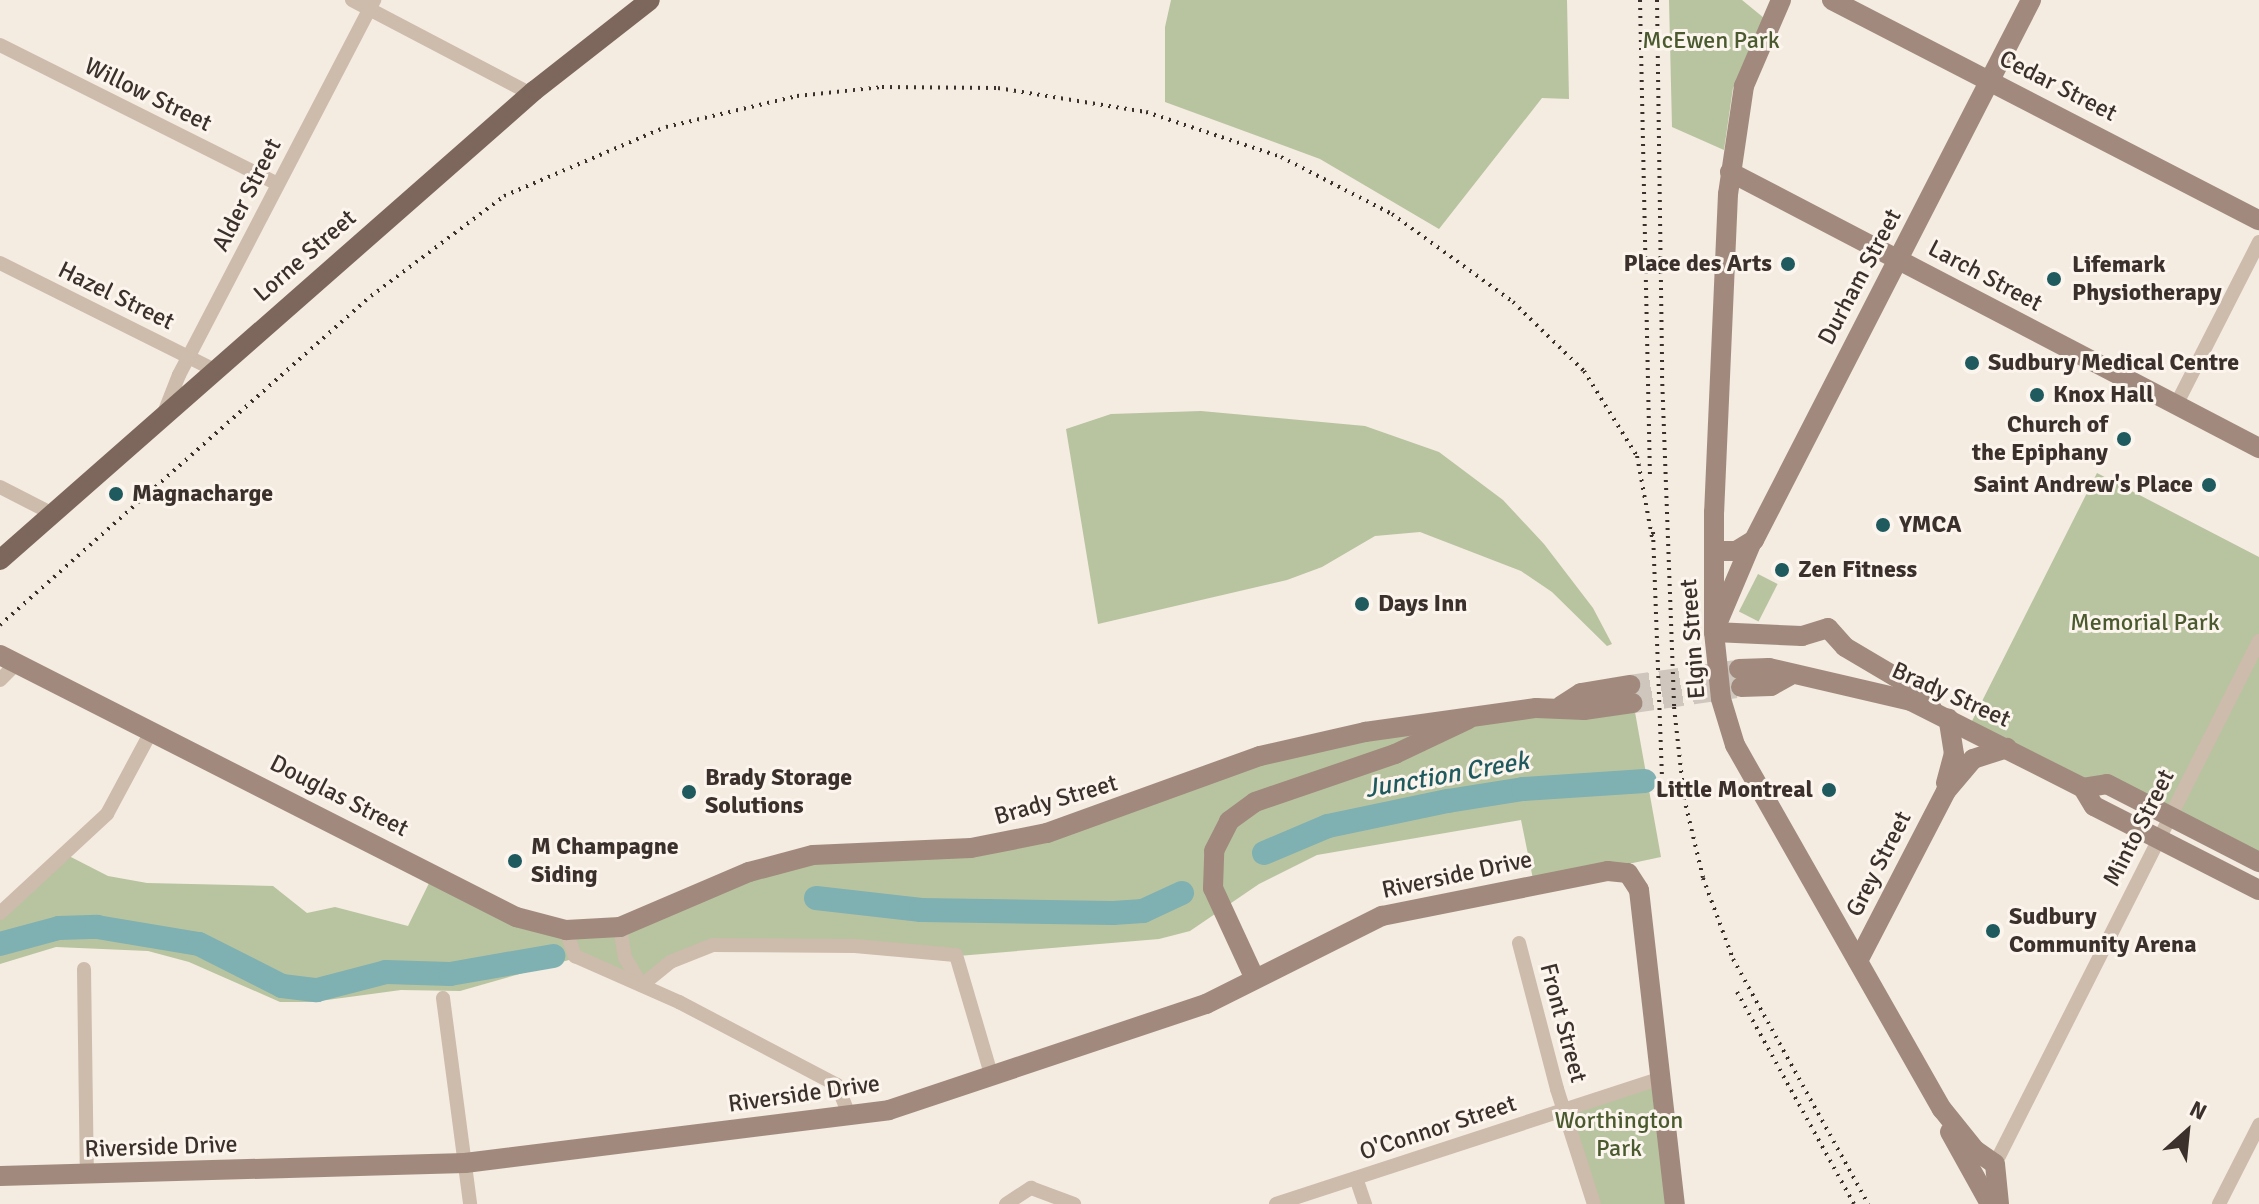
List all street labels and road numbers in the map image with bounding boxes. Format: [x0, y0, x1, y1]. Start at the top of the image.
street label: Cedar Street [1995, 44, 2121, 128]
street label: Willow Street [80, 52, 216, 138]
street label: Alder Street [206, 134, 288, 256]
street label: Lorne Street [248, 204, 362, 308]
street label: Durham Street [1812, 204, 1908, 350]
street label: Larch Street [1923, 234, 2047, 318]
street label: Hazel Street [53, 256, 179, 336]
street label: Elgin Street [1674, 578, 1712, 700]
street label: Brady Street [1887, 656, 2015, 734]
street label: Douglas Street [265, 749, 413, 843]
street label: Minto Street [2097, 765, 2181, 891]
street label: Brady Street [991, 769, 1121, 831]
street label: Grey Street [1840, 806, 1918, 922]
street label: Riverside Drive [1379, 845, 1535, 905]
street label: Front Street [1533, 960, 1593, 1086]
street label: Riverside Drive [726, 1069, 882, 1119]
street label: O'Connor Street [1356, 1089, 1520, 1167]
street label: Riverside Drive [84, 1130, 238, 1164]

